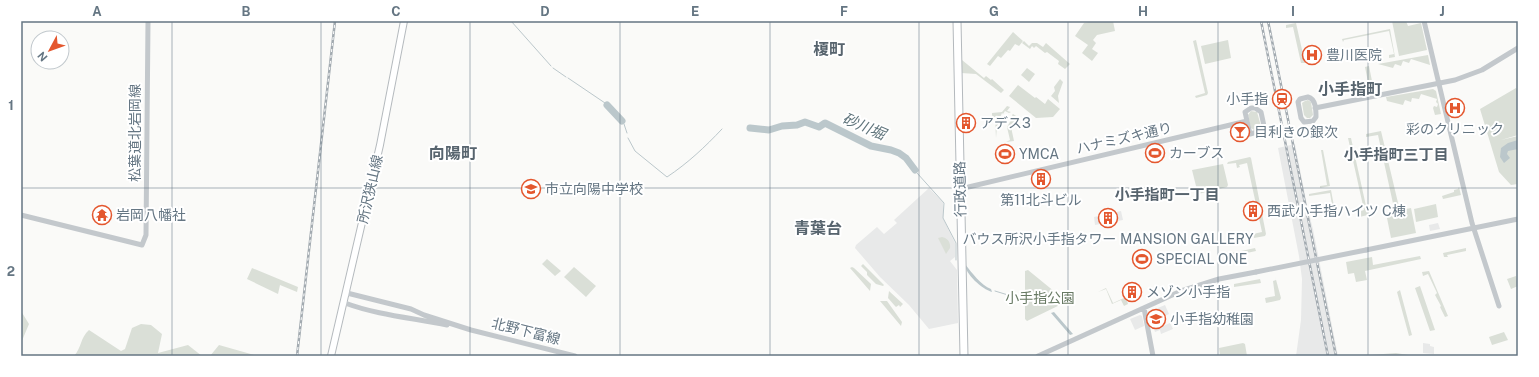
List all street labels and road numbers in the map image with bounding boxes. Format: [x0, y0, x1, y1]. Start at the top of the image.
street label: 松葉道北岩岡線 [127, 84, 143, 182]
street label: ハナミズキ通り [1074, 119, 1174, 157]
street label: 所沢狭山線 [354, 153, 386, 225]
street label: 行政道路 [952, 161, 968, 217]
street label: 北野下富線 [490, 315, 562, 347]

